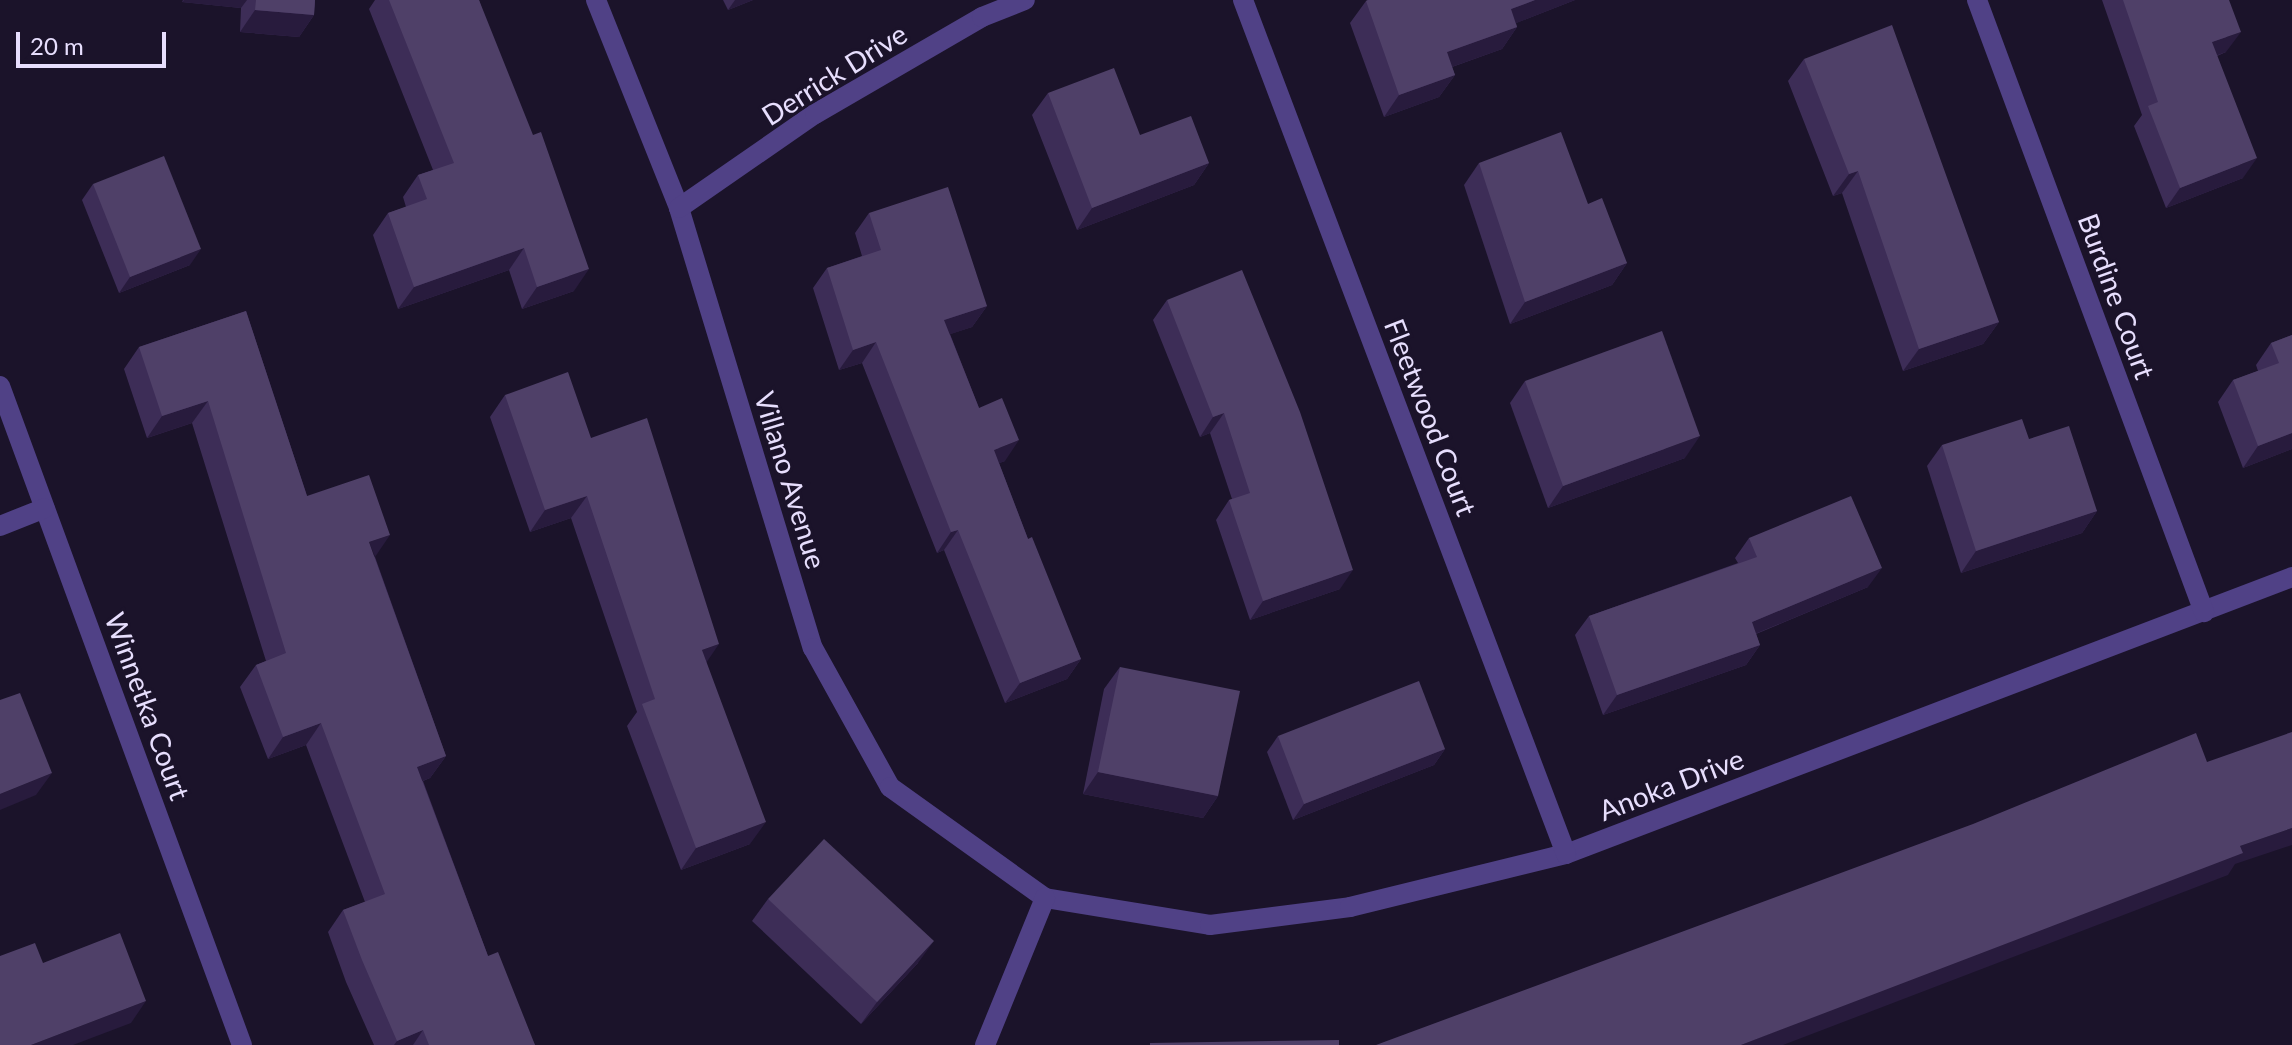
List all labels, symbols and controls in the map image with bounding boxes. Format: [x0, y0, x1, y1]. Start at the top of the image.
scale bar [20, 16, 170, 66]
street label: Derrick Drive [755, 16, 913, 132]
text: 20 m [30, 31, 84, 60]
street label: Burdine Court [2072, 209, 2162, 383]
street label: Fleetwood Court [1378, 314, 1484, 520]
street label: Villano Avenue [748, 387, 834, 573]
street label: Winnetka Court [99, 608, 197, 804]
street label: Anoka Drive [1594, 741, 1748, 827]

